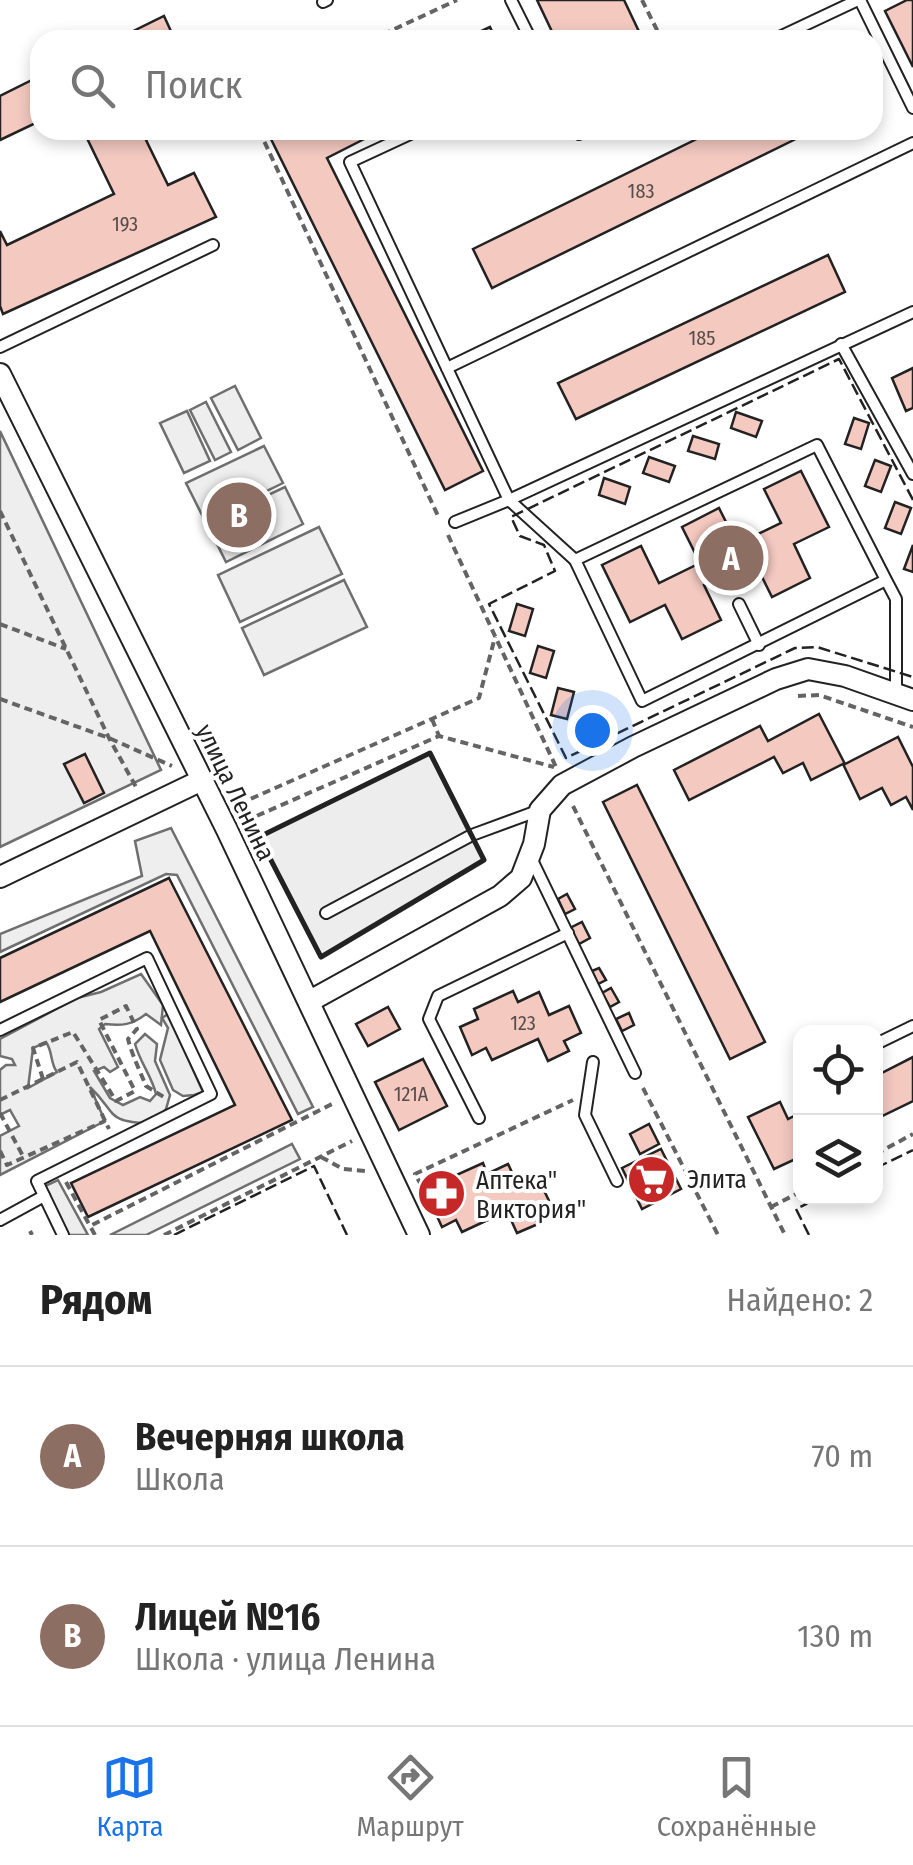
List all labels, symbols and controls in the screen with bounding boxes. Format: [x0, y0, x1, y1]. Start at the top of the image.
search box [30, 30, 883, 140]
icon: search [65, 58, 120, 113]
text: Поиск [145, 62, 242, 108]
house number: 183 [628, 179, 654, 203]
house number: 193 [112, 212, 138, 236]
house number: 185 [689, 326, 715, 350]
pin: B [206, 478, 272, 552]
pin: A [698, 520, 764, 596]
your location [567, 705, 618, 756]
street label: улица Ленина [189, 719, 281, 865]
house number: 123 [510, 1011, 536, 1035]
map controls [793, 1025, 883, 1205]
button: locate [793, 1025, 883, 1115]
house number: 121А [394, 1082, 429, 1106]
button: layers [793, 1115, 883, 1205]
supermarket icon: Элита [626, 1153, 678, 1205]
place label: Элита [687, 1165, 747, 1195]
place label: Аптека" Виктория" [476, 1166, 586, 1225]
pharmacy icon: Аптека" Виктория" [415, 1168, 467, 1220]
text: Рядом [40, 1275, 152, 1325]
text: Найдено: 2 [727, 1281, 873, 1319]
text: Вечерняя школа [135, 1414, 405, 1460]
text: A [64, 1437, 81, 1475]
text: 70 m [812, 1437, 873, 1475]
text: Школа [135, 1460, 225, 1498]
text: Лицей №16 [135, 1594, 320, 1640]
text: B [64, 1617, 81, 1655]
text: 130 m [797, 1617, 873, 1655]
text: Школа · улица Ленина [135, 1640, 436, 1678]
tab: Карта [97, 1750, 163, 1843]
tab: Маршрут [356, 1750, 464, 1843]
tab: Сохранённые [657, 1750, 816, 1843]

